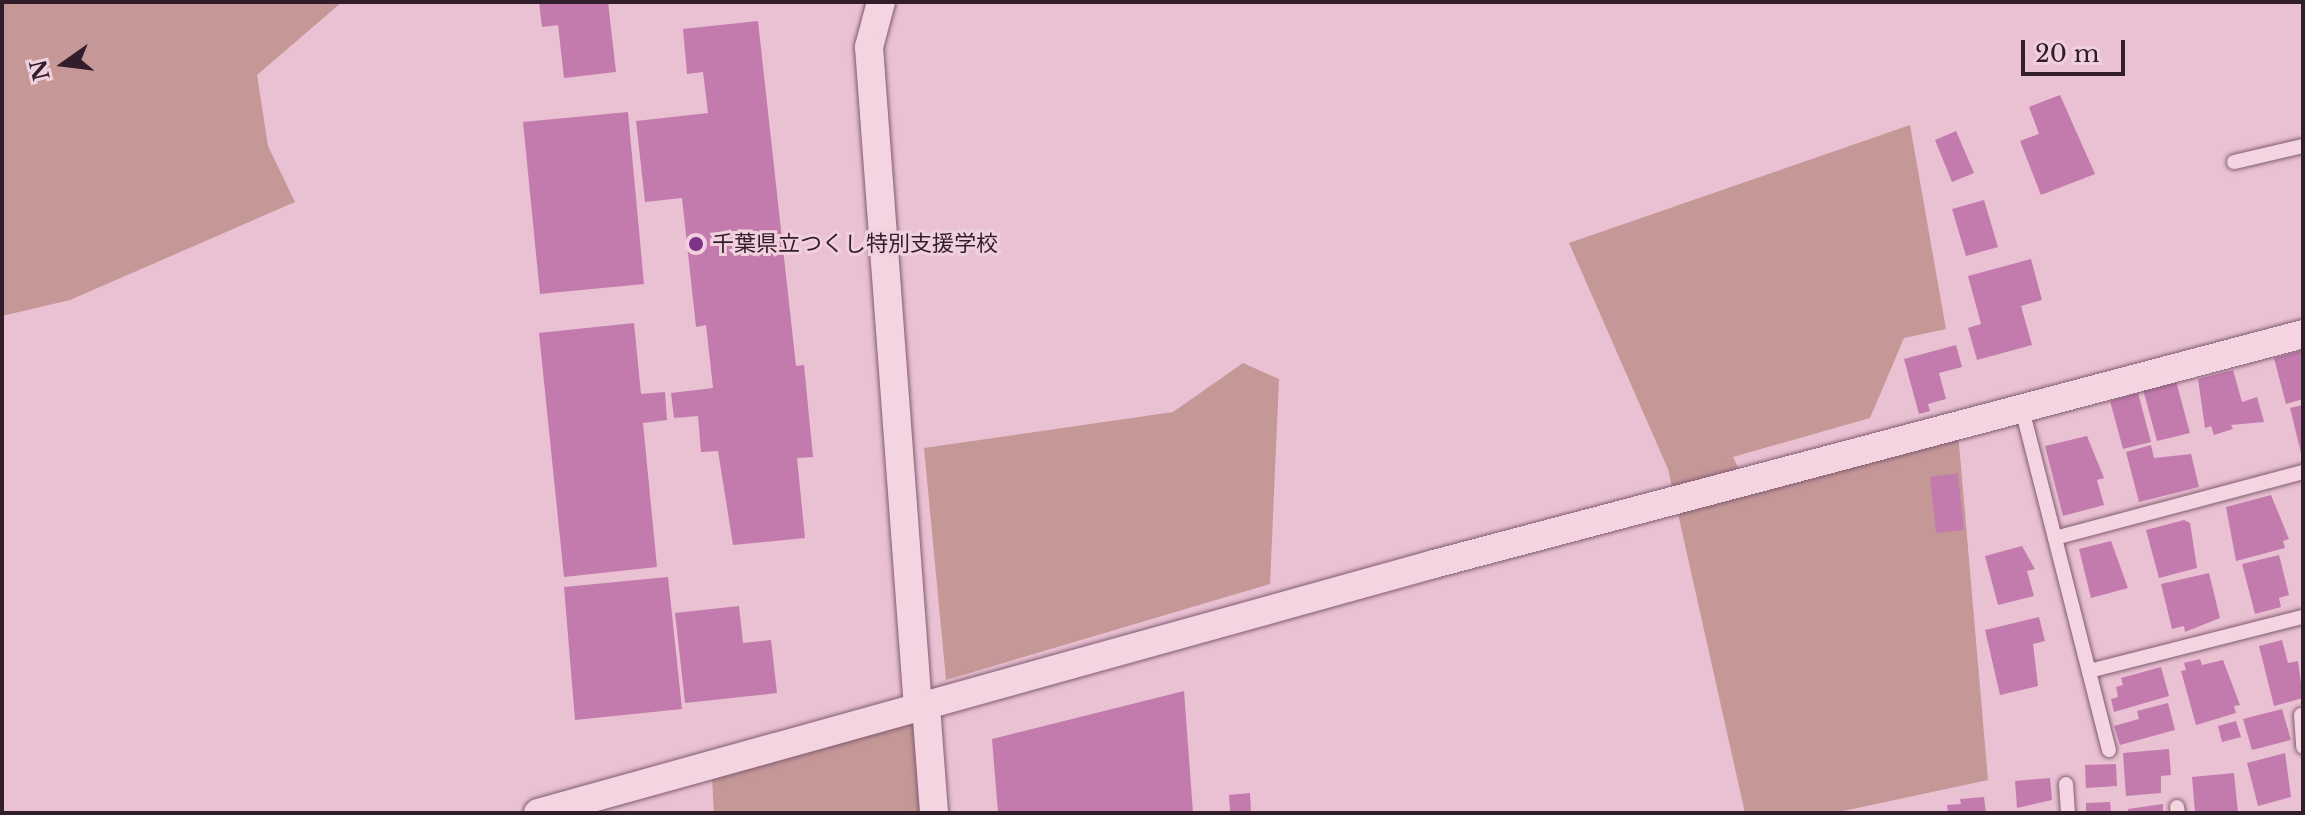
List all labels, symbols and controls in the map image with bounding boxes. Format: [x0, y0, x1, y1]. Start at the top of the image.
north arrow [24, 24, 104, 104]
scale bar [2025, 24, 2129, 74]
text: 20 m [2035, 39, 2100, 68]
text: N [25, 57, 56, 83]
place label: 千葉県立つくし特別支援学校 [712, 231, 998, 257]
marker: 千葉県立つくし特別支援学校 [687, 235, 705, 253]

